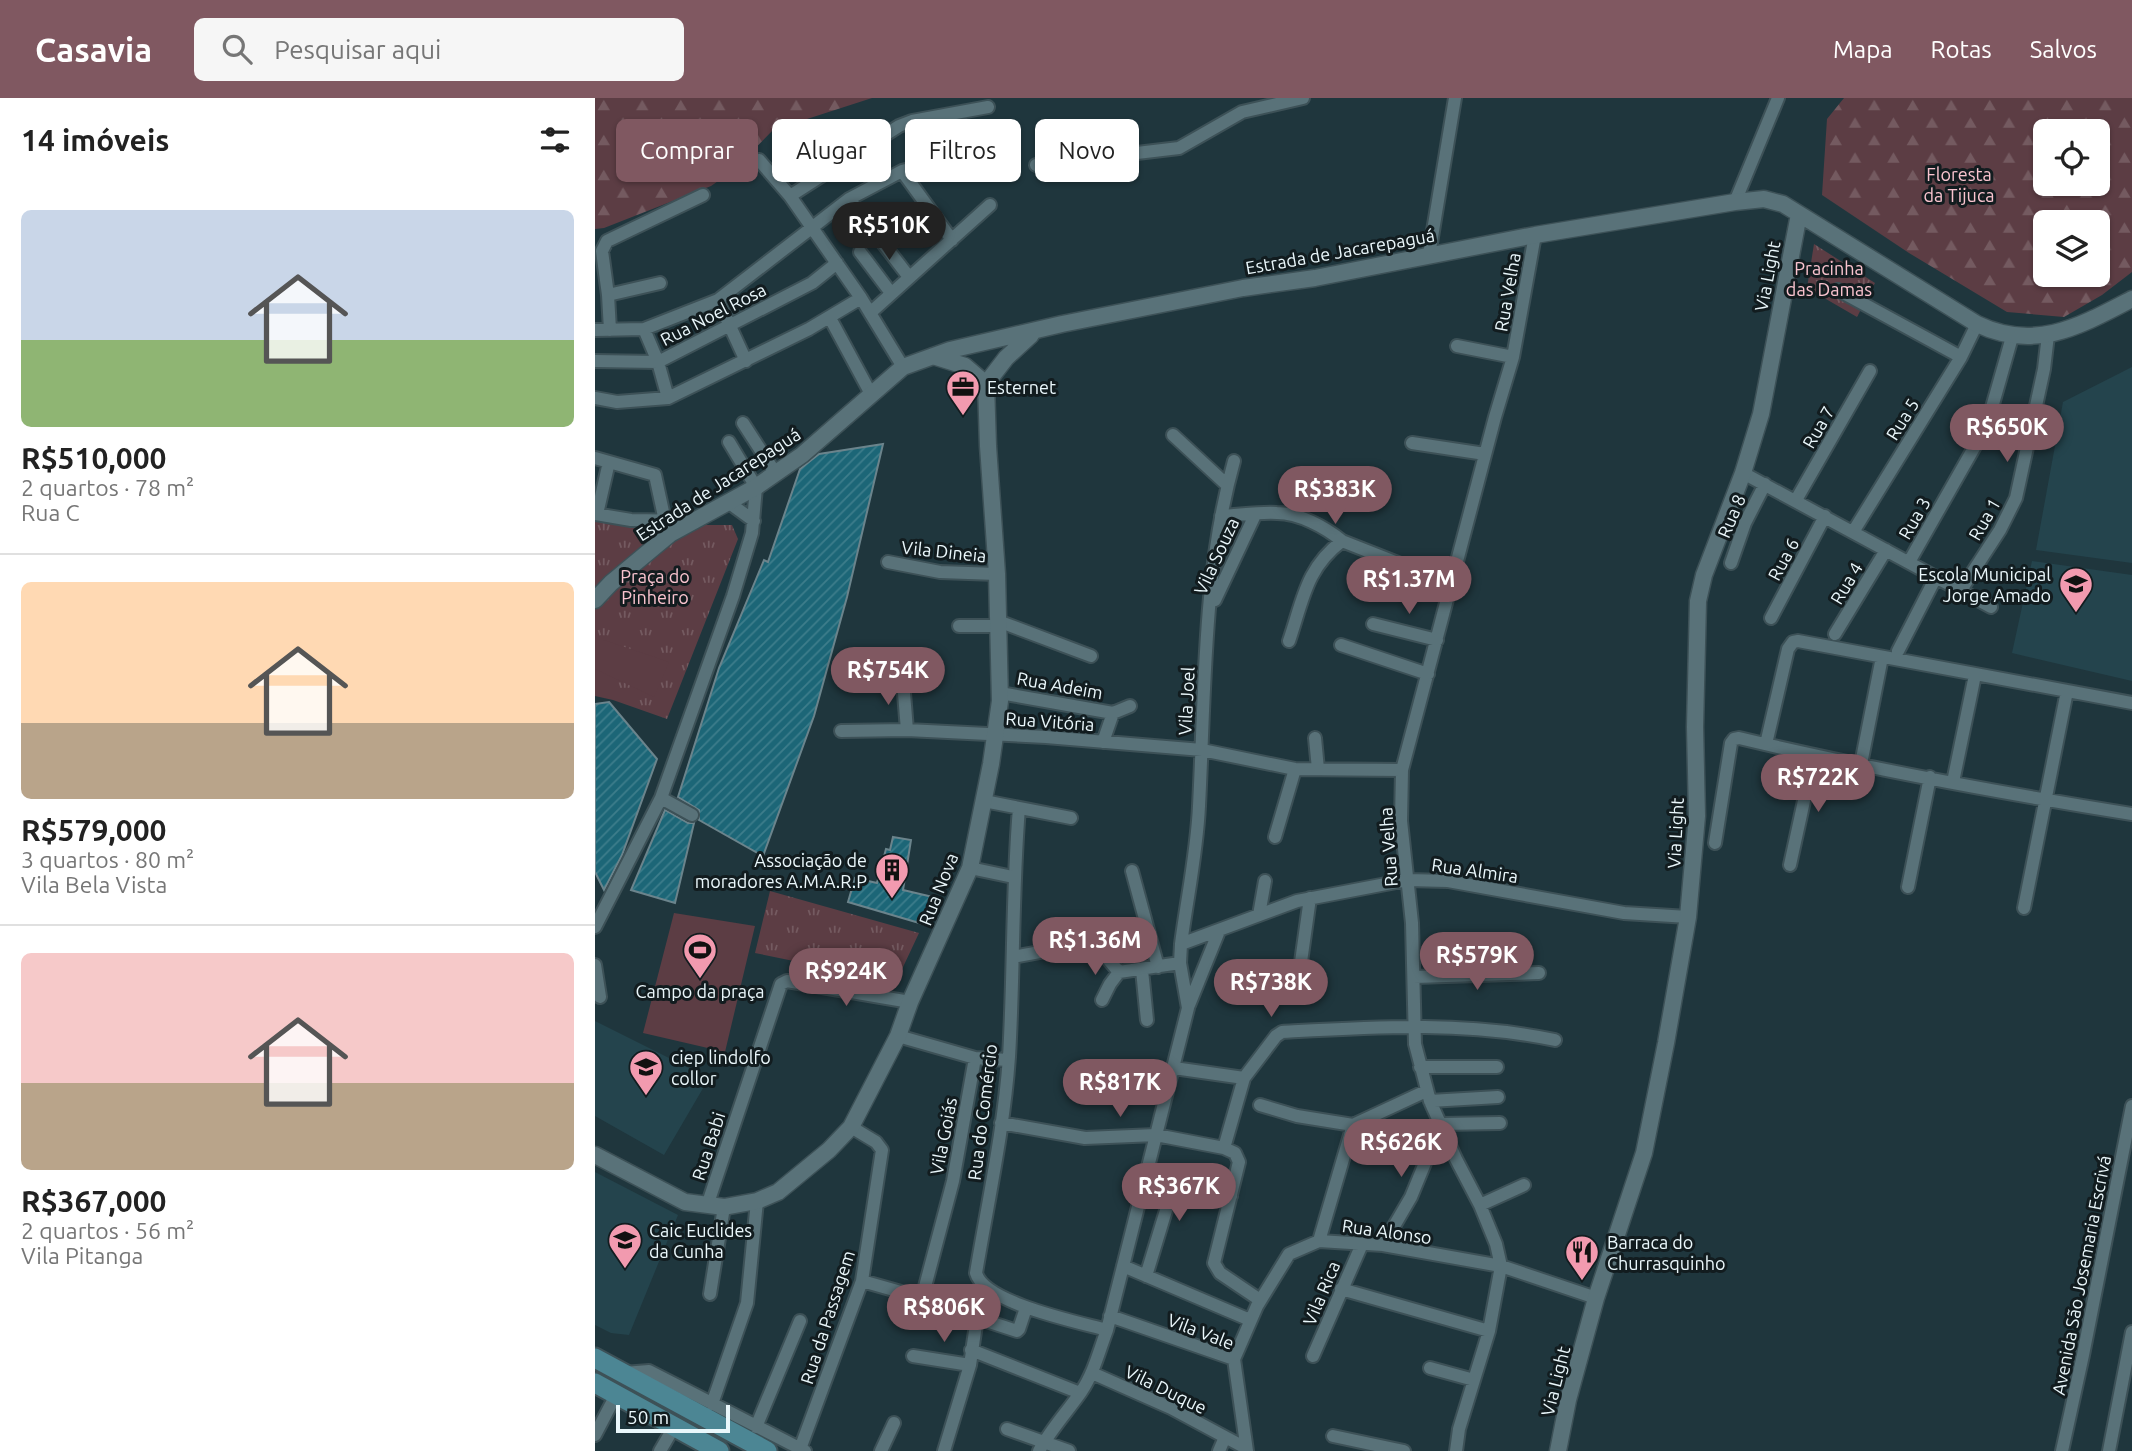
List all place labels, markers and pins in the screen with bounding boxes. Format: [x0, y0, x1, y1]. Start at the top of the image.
pin: R$510K [832, 202, 946, 262]
office icon: Esternet [944, 368, 982, 417]
place label: Esternet [987, 377, 1056, 397]
pin: R$650K [1950, 404, 2064, 464]
pin: R$383K [1278, 466, 1392, 526]
pin: R$1.37M [1344, 556, 1474, 616]
place label: Escola Municipal Jorge Amado [1918, 564, 2051, 605]
school or university icon: Escola Municipal Jorge Amado [2057, 565, 2095, 614]
pin: R$754K [831, 648, 945, 707]
pin: R$722K [1761, 754, 1875, 814]
place label: Associação de moradores A.M.A.R.P [695, 850, 867, 891]
building icon: Associação de moradores A.M.A.R.P [873, 851, 911, 900]
pin: R$1.36M [1030, 918, 1160, 977]
sports icon: Campo da praça [681, 931, 719, 980]
pin: R$579K [1420, 932, 1534, 992]
pin: R$924K [789, 948, 903, 1008]
pin: R$738K [1214, 960, 1328, 1019]
place label: Campo da praça [635, 981, 765, 1001]
place label: ciep lindolfo collor [671, 1047, 771, 1088]
school or university icon: ciep lindolfo collor [627, 1048, 665, 1097]
pin: R$817K [1063, 1060, 1177, 1119]
pin: R$626K [1344, 1119, 1458, 1179]
pin: R$367K [1122, 1164, 1236, 1223]
place label: Caic Euclides da Cunha [649, 1220, 752, 1261]
school or university icon: Caic Euclides da Cunha [606, 1221, 644, 1270]
place label: Barraca do Churrasquinho [1607, 1232, 1726, 1273]
restaurant icon: Barraca do Churrasquinho [1563, 1233, 1601, 1282]
pin: R$806K [887, 1284, 1001, 1344]

